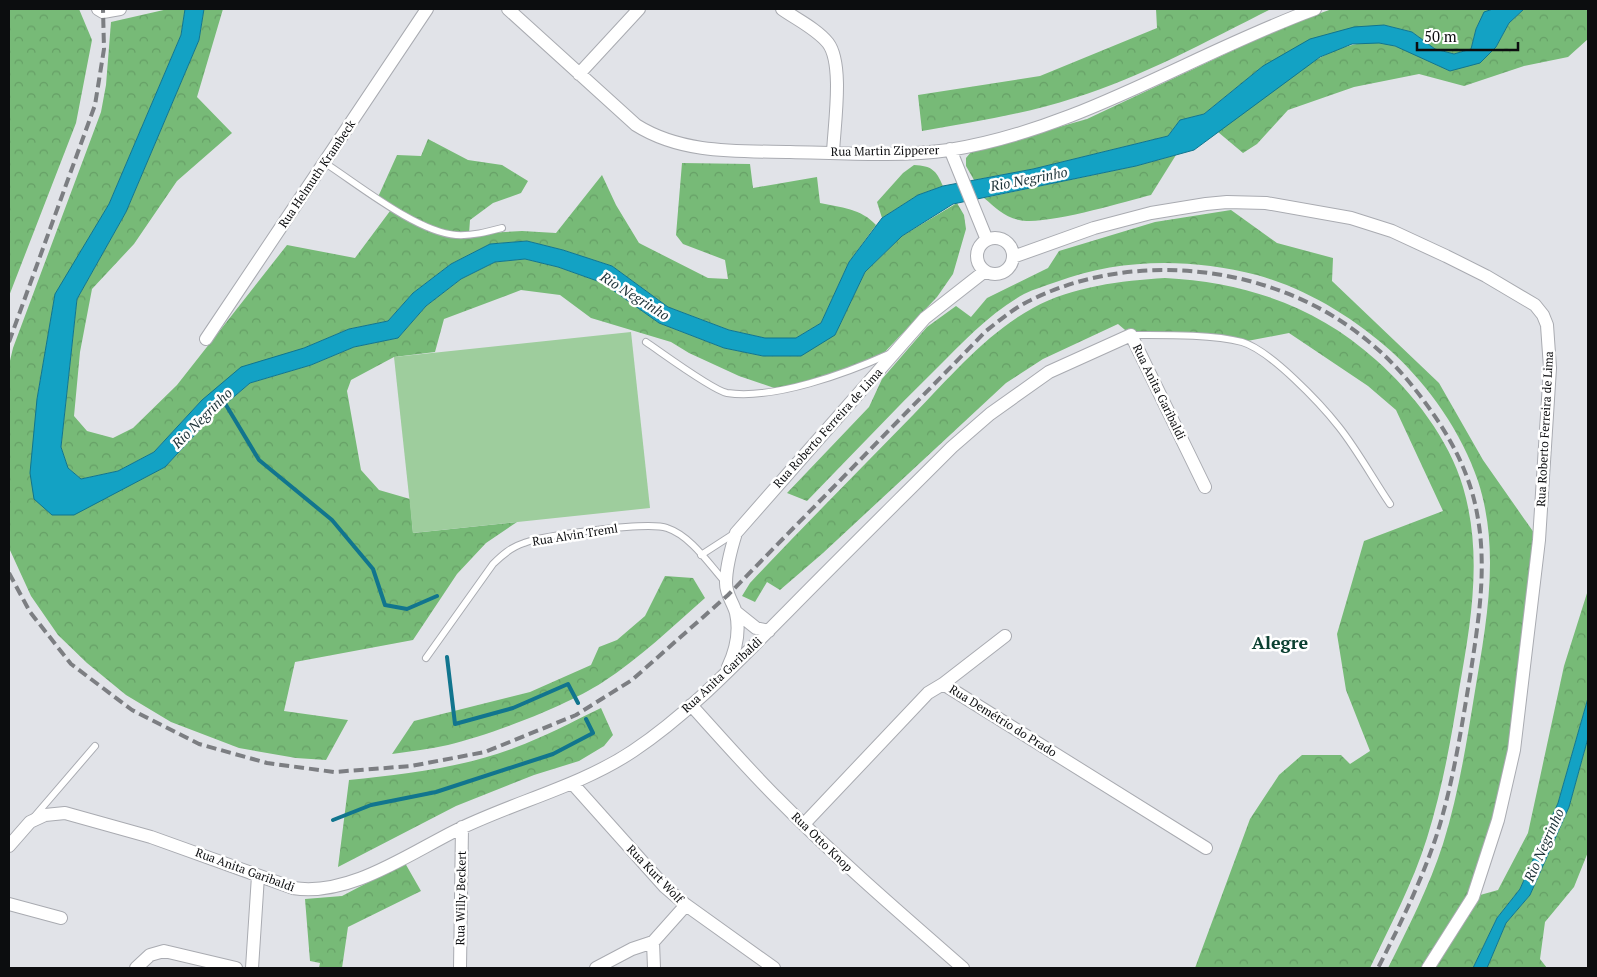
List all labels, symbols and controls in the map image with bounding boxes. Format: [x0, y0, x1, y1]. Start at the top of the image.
scale bar [1417, 20, 1518, 52]
text: 50 m [1424, 26, 1457, 46]
street label: Rua Helmuth Krambeck [275, 116, 359, 230]
street label: Rua Martin Zipperer [831, 142, 940, 159]
water label: Rio Negrinho [988, 162, 1069, 195]
water label: Rio Negrinho [596, 266, 673, 324]
street label: Rua Anita Garibaldi [1130, 341, 1189, 442]
street label: Rua Roberto Ferreira de Lima [1533, 351, 1556, 507]
street label: Rua Roberto Ferreira de Lima [770, 365, 885, 491]
water label: Rio Negrinho [167, 383, 236, 453]
street label: Rua Alvin Treml [531, 520, 619, 549]
district label: Alegre [1252, 630, 1309, 654]
street label: Rua Anita Garibaldi [678, 633, 765, 716]
street label: Rua Demétrio do Prado [947, 681, 1060, 760]
water label: Rio Negrinho [1519, 805, 1568, 885]
street label: Rua Otto Knop [789, 809, 856, 875]
street label: Rua Kurt Wolf [624, 842, 687, 906]
street label: Rua Anita Garibaldi [193, 845, 297, 895]
street label: Rua Willy Beckert [452, 850, 469, 945]

